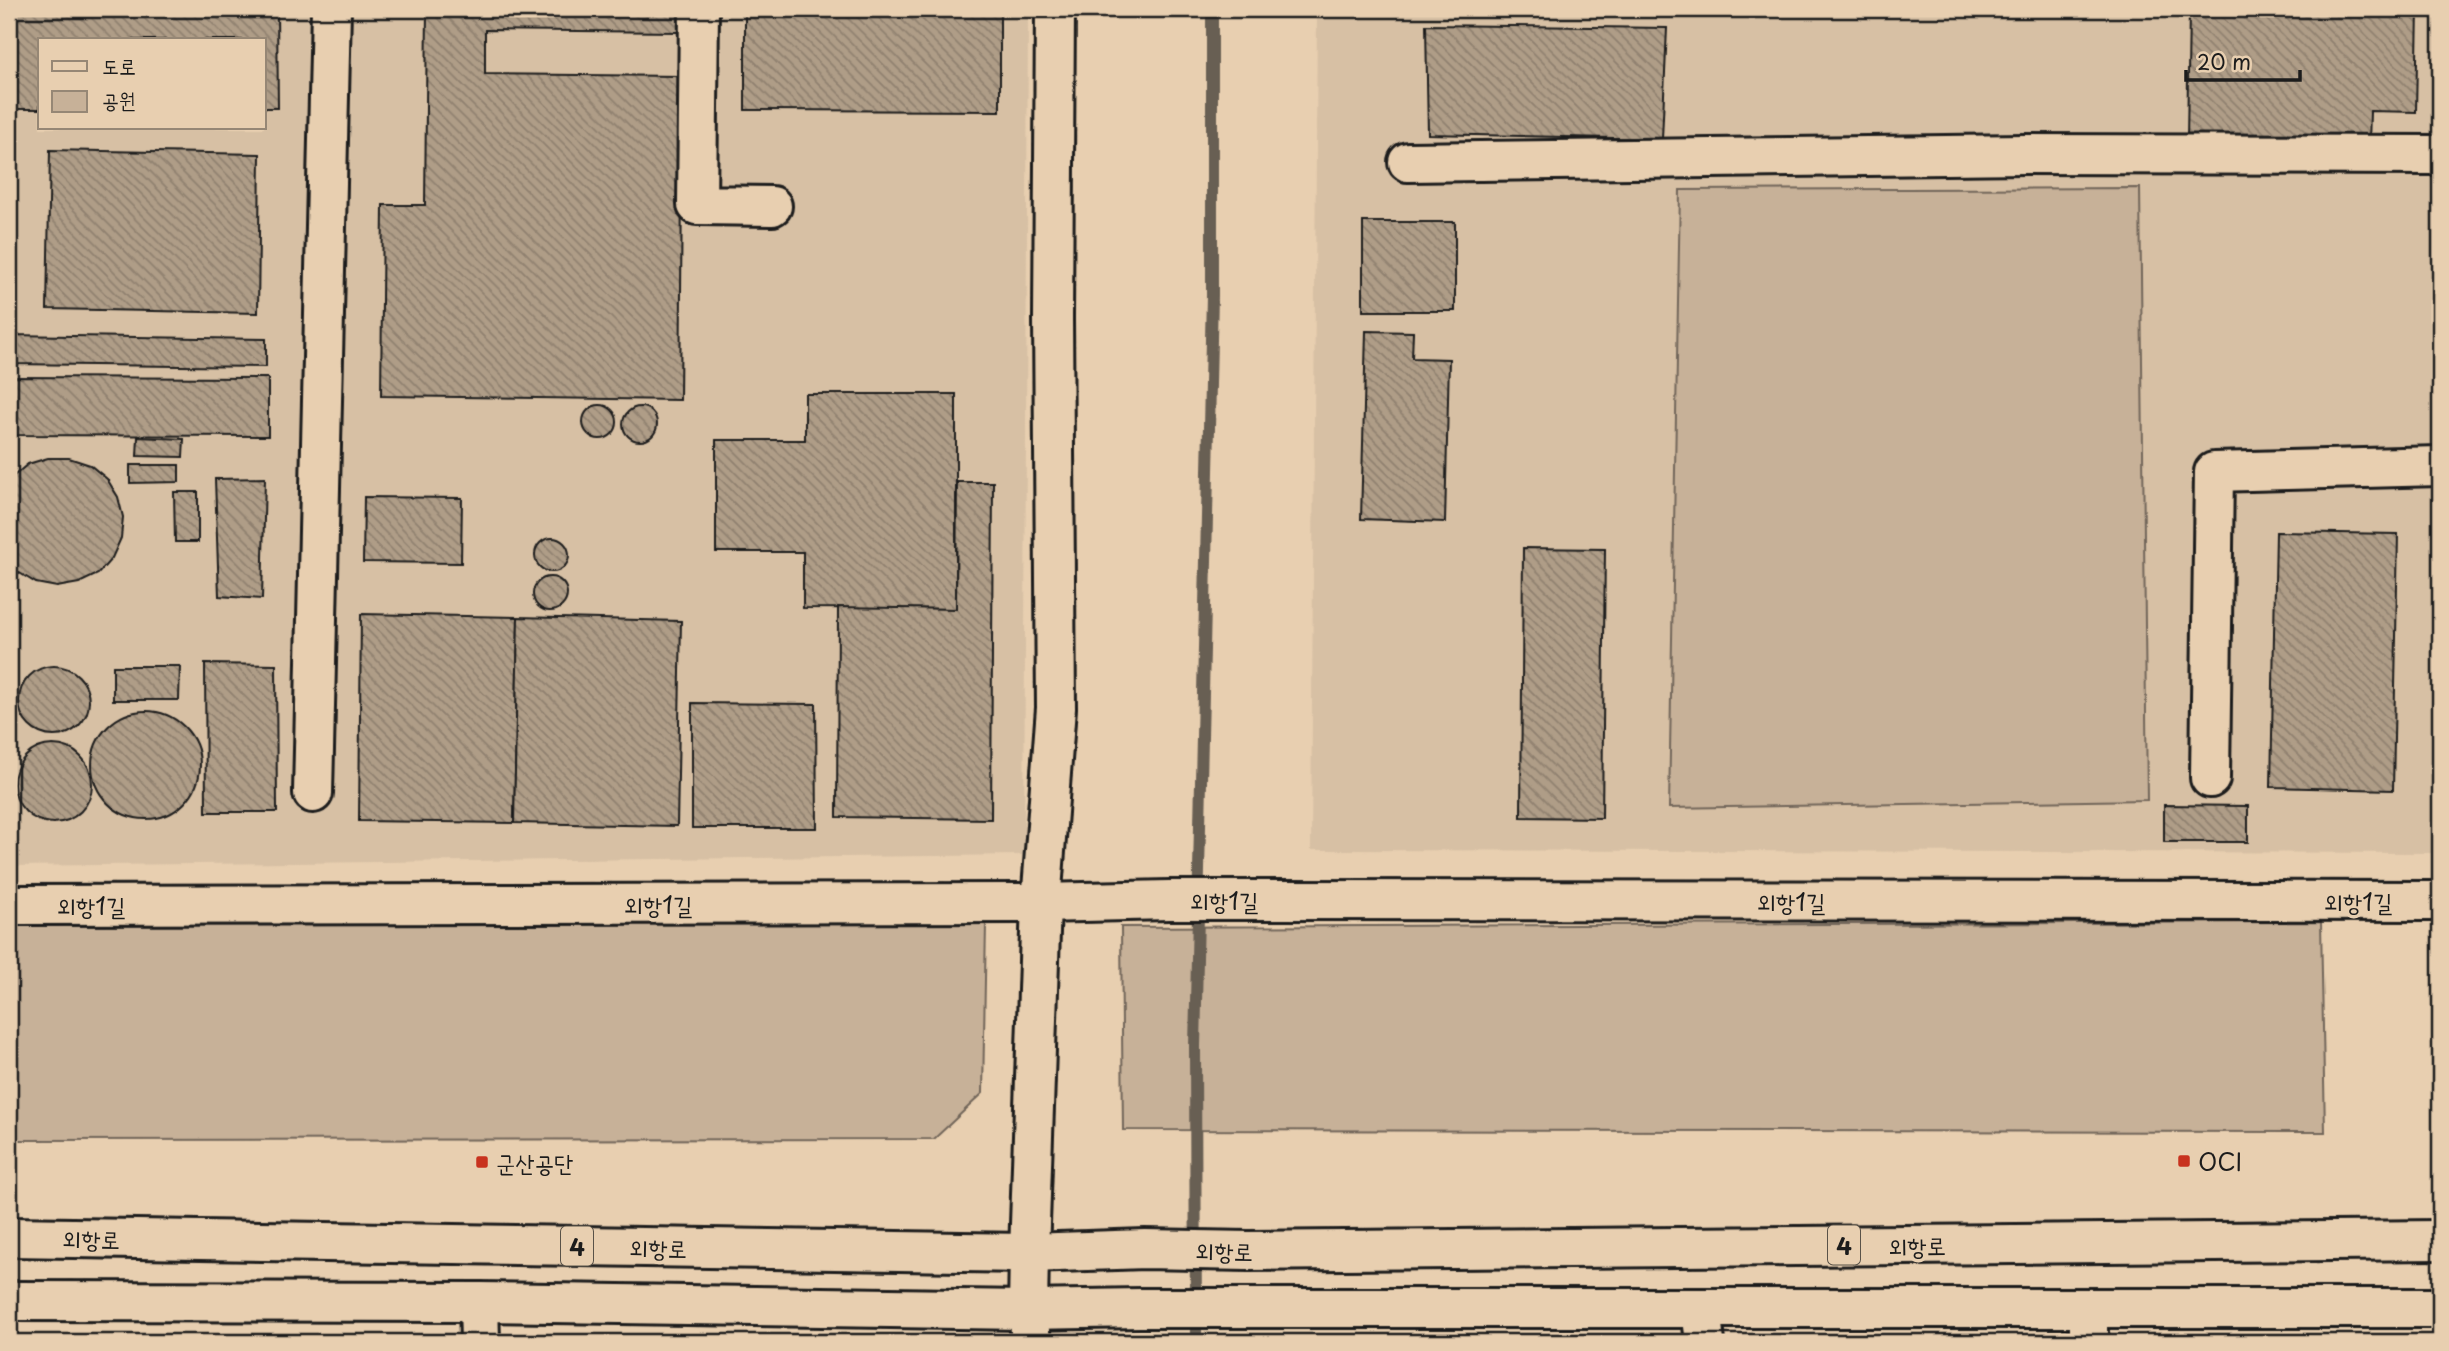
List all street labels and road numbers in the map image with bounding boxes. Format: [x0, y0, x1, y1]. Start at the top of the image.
street label: 외항1길 [1190, 882, 1258, 918]
street label: 외항1길 [1757, 883, 1825, 919]
street label: 외항1길 [2324, 883, 2392, 919]
street label: 외항1길 [624, 886, 692, 922]
street label: 외항1길 [57, 887, 125, 923]
street label: 외항로 [62, 1219, 120, 1257]
road number: 4 [561, 1226, 593, 1266]
road number: 4 [1828, 1226, 1860, 1264]
street label: 외항로 [1888, 1226, 1946, 1264]
street label: 외항로 [629, 1228, 687, 1266]
street label: 외항로 [1195, 1231, 1253, 1269]

